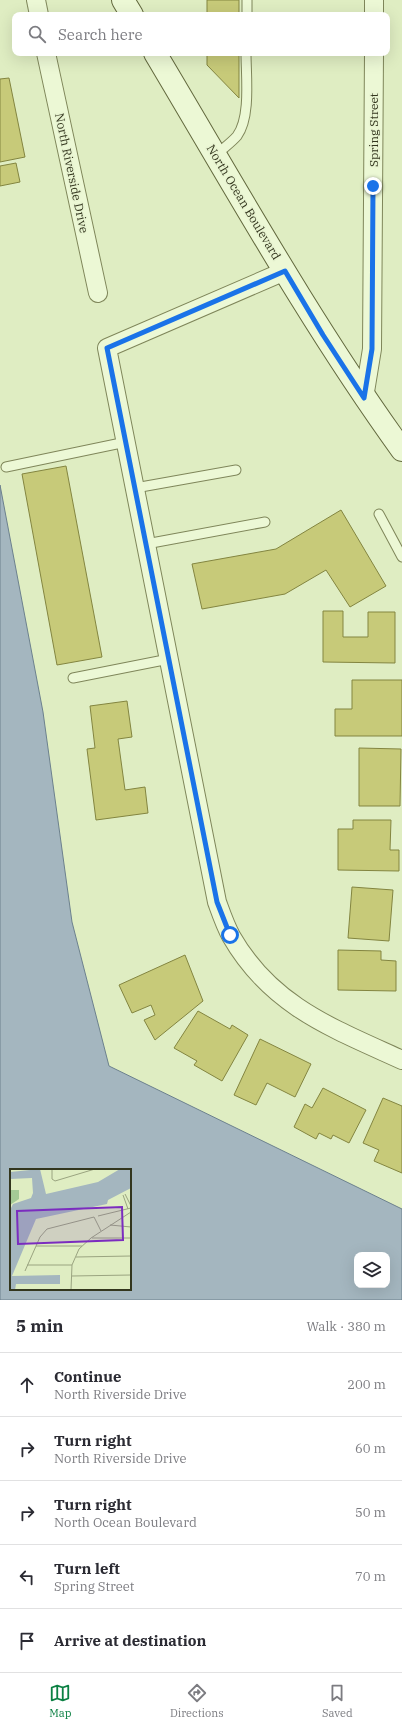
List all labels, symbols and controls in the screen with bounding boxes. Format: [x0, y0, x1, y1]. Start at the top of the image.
search box [12, 12, 390, 56]
icon: search [26, 23, 48, 45]
text: Search here [58, 25, 143, 44]
street label: Spring Street [366, 93, 381, 167]
street label: North Riverside Drive [52, 112, 92, 234]
street label: North Ocean Boulevard [204, 142, 284, 262]
route end [364, 177, 382, 195]
route start [221, 926, 239, 944]
inset map [10, 1169, 131, 1290]
map controls [354, 1252, 390, 1288]
button: layers [354, 1252, 390, 1288]
text: 5 min [16, 1315, 64, 1337]
text: Walk · 380 m [307, 1318, 386, 1335]
text: Continue [54, 1367, 121, 1386]
icon: ahead [16, 1374, 38, 1396]
text: 200 m [347, 1376, 386, 1393]
text: North Riverside Drive [54, 1386, 187, 1403]
text: Turn right [54, 1431, 132, 1450]
icon: right [16, 1438, 38, 1460]
text: 60 m [355, 1440, 386, 1457]
text: North Riverside Drive [54, 1450, 187, 1467]
text: Turn right [54, 1495, 132, 1514]
icon: right [16, 1502, 38, 1524]
text: 50 m [355, 1504, 386, 1521]
text: North Ocean Boulevard [54, 1514, 197, 1531]
text: Turn left [54, 1559, 120, 1578]
icon: left [16, 1566, 38, 1588]
text: 70 m [355, 1568, 386, 1585]
text: Spring Street [54, 1578, 134, 1595]
icon: arrive [16, 1630, 38, 1652]
text: Arrive at destination [54, 1631, 206, 1650]
tab: Map [49, 1682, 72, 1720]
tab: Directions [170, 1682, 224, 1720]
tab: Saved [322, 1682, 353, 1720]

